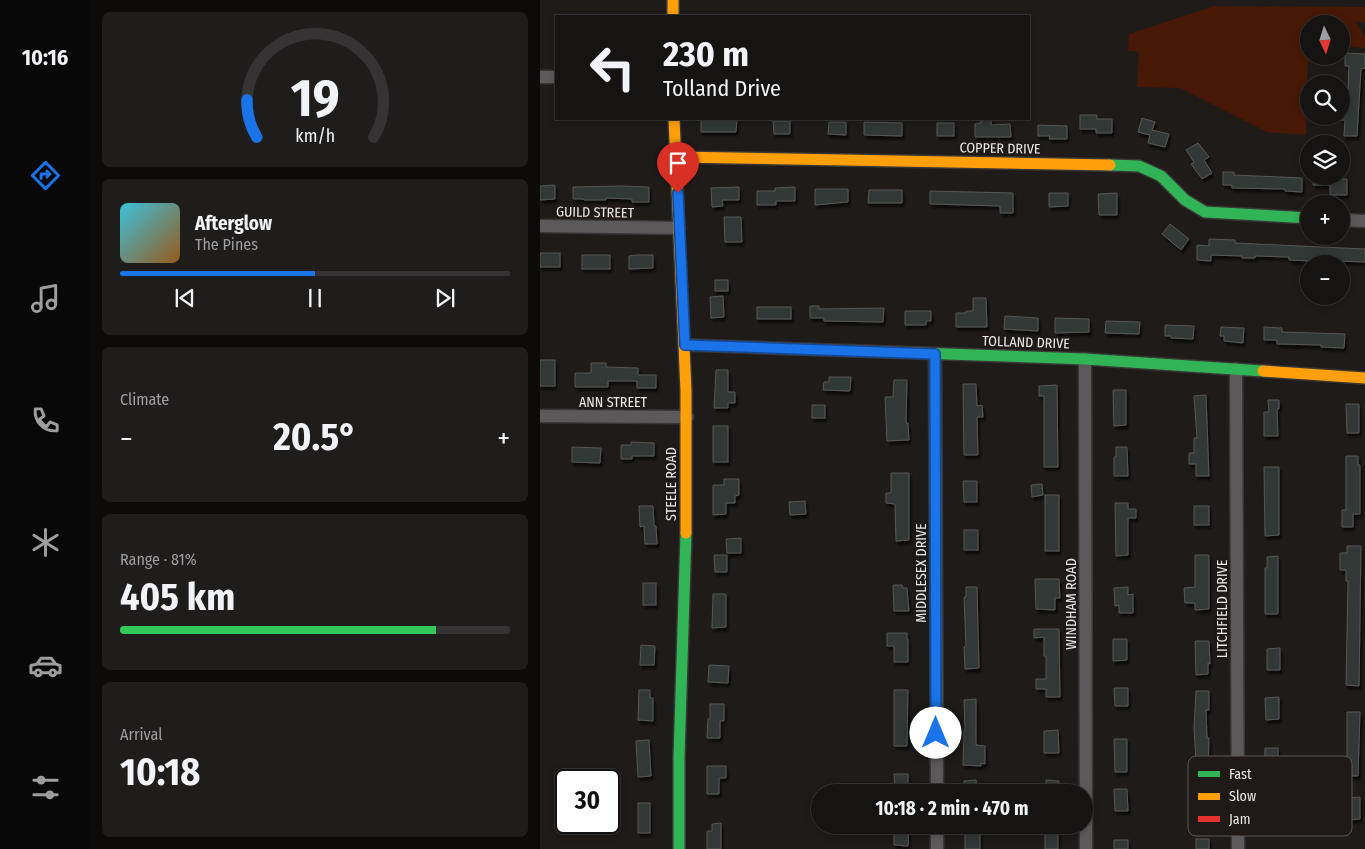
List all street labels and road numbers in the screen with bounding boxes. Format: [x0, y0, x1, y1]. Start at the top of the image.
street label: COPPER DRIVE [959, 139, 1041, 158]
street label: GUILD STREET [556, 203, 635, 222]
street label: TOLLAND DRIVE [982, 332, 1070, 353]
street label: ANN STREET [579, 394, 648, 411]
street label: STEELE ROAD [663, 447, 680, 521]
street label: MIDDLESEX DRIVE [913, 523, 930, 623]
street label: WINDHAM ROAD [1063, 558, 1080, 650]
street label: LITCHFIELD DRIVE [1214, 559, 1231, 658]

